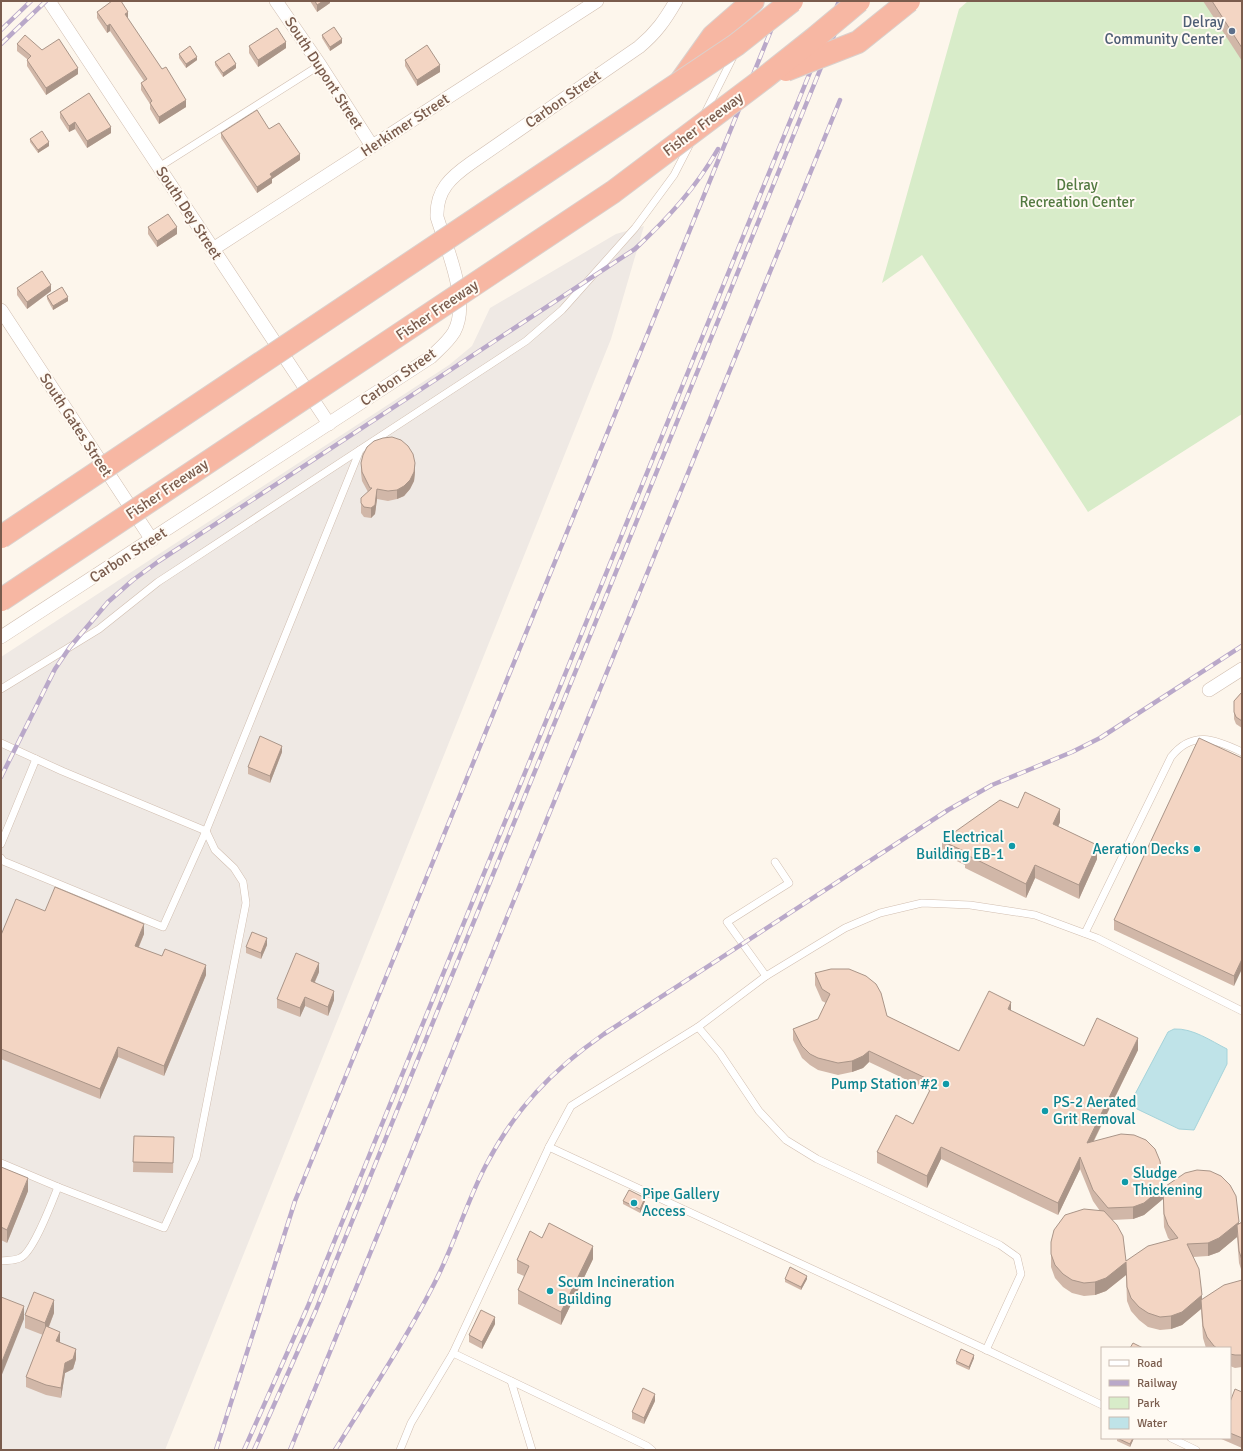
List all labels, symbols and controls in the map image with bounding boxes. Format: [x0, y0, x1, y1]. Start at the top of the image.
street label: South Dupont Street [281, 13, 367, 133]
place label: Delray Community Center [1105, 13, 1224, 48]
marker: Delray Community Center [1227, 26, 1237, 36]
street label: Carbon Street [522, 66, 604, 132]
street label: Fisher Freeway [659, 88, 747, 160]
street label: Herkimer Street [357, 90, 453, 160]
street label: South Dey Street [152, 163, 226, 263]
park label: Delray Recreation Center [1019, 176, 1135, 211]
street label: Fisher Freeway [392, 276, 482, 344]
street label: Carbon Street [357, 344, 439, 410]
street label: South Gates Street [36, 370, 116, 480]
street label: Fisher Freeway [122, 455, 212, 523]
street label: Carbon Street [86, 523, 170, 587]
place label: Electrical Building EB-1 [916, 828, 1004, 863]
place label: Aeration Decks [1092, 840, 1189, 858]
marker: Electrical Building EB-1 [1007, 841, 1017, 851]
marker: Aeration Decks [1192, 844, 1202, 854]
place label: Pump Station #2 [831, 1075, 938, 1093]
marker: Pump Station #2 [941, 1079, 951, 1089]
place label: PS-2 Aerated Grit Removal [1053, 1093, 1137, 1128]
marker: PS-2 Aerated Grit Removal [1040, 1106, 1050, 1116]
place label: Sludge Thickening [1133, 1164, 1203, 1199]
marker: Sludge Thickening [1120, 1177, 1130, 1187]
place label: Pipe Gallery Access [642, 1185, 720, 1220]
marker: Pipe Gallery Access [629, 1198, 639, 1208]
place label: Scum Incineration Building [558, 1273, 675, 1308]
marker: Scum Incineration Building [545, 1286, 555, 1296]
legend [1101, 1347, 1231, 1439]
text: Road [1137, 1356, 1163, 1371]
text: Railway [1137, 1376, 1177, 1391]
text: Park [1137, 1396, 1160, 1411]
text: Water [1137, 1416, 1168, 1431]

